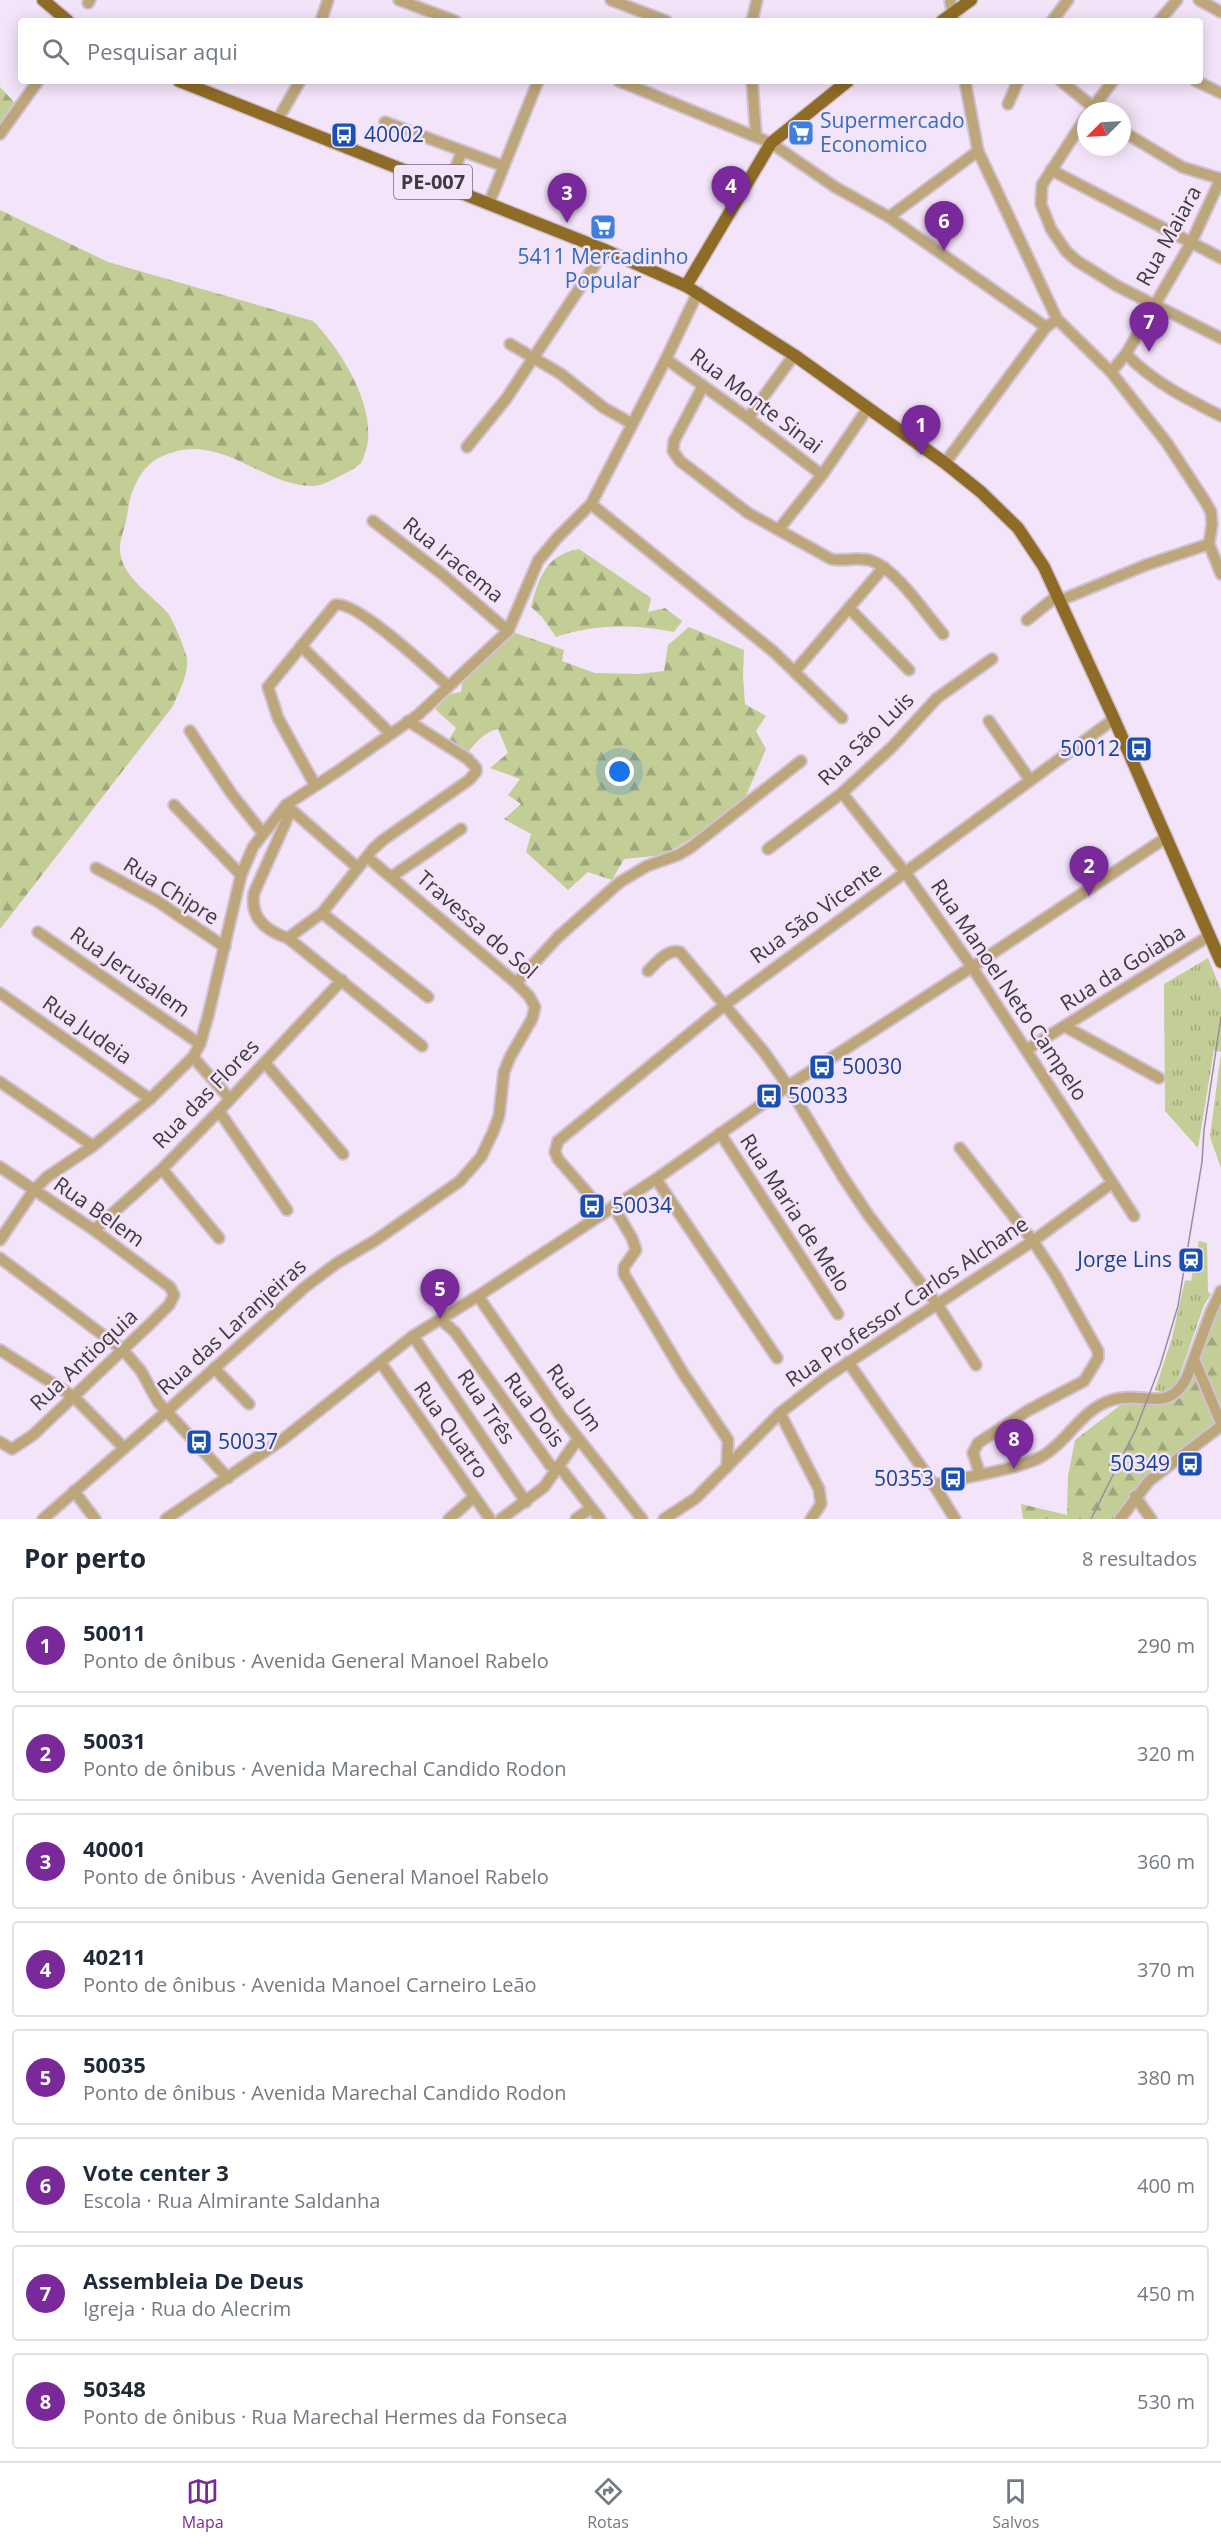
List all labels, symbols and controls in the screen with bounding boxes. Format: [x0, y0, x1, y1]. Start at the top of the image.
search box [18, 18, 1203, 84]
icon: search [39, 35, 72, 68]
text: Pesquisar aqui [87, 36, 238, 66]
north arrow [1077, 102, 1131, 156]
place label: Supermercado Economico [820, 106, 965, 158]
supermarket icon: Supermercado Economico [786, 118, 816, 148]
bus stop icon: 40002 [329, 120, 359, 150]
place label: 40002 [364, 120, 424, 148]
road number: PE-007 [394, 165, 472, 199]
pin: 4 [712, 166, 750, 216]
pin: 3 [548, 174, 586, 223]
street label: Rua Maiara [1129, 180, 1207, 291]
pin: 6 [924, 202, 964, 251]
supermarket icon: 5411 Mercadinho Popular [588, 212, 618, 242]
place label: 5411 Mercadinho Popular [517, 242, 689, 294]
pin: 7 [1130, 302, 1168, 352]
street label: Rua Monte Sinai [685, 341, 828, 459]
pin: 1 [902, 406, 940, 455]
street label: Rua Iracema [397, 510, 510, 609]
street label: Rua São Luis [811, 685, 919, 791]
place label: 50012 [1060, 734, 1120, 762]
bus stop icon: 50012 [1124, 734, 1154, 764]
your location [605, 757, 634, 786]
pin: 2 [1070, 846, 1108, 896]
street label: Rua Chipre [118, 850, 225, 931]
street label: Rua São Vicente [744, 855, 887, 969]
street label: Travessa do Sol [411, 864, 544, 985]
street label: Rua Manoel Neto Campelo [925, 873, 1095, 1106]
street label: Rua da Goiaba [1055, 918, 1190, 1017]
street label: Rua Jerusalem [65, 920, 196, 1023]
street label: Rua Judeia [37, 988, 138, 1070]
street label: Rua das Flores [146, 1032, 265, 1154]
bus stop icon: 50030 [807, 1052, 837, 1082]
place label: 50030 [842, 1052, 902, 1080]
bus stop icon: 50033 [754, 1081, 784, 1111]
place label: 50033 [788, 1081, 848, 1109]
street label: Rua Maria de Melo [734, 1128, 857, 1297]
street label: Rua Belem [49, 1170, 151, 1253]
bus stop icon: 50034 [577, 1191, 607, 1221]
place label: 50034 [612, 1191, 672, 1219]
street label: Rua Professor Carlos Alchane [780, 1209, 1033, 1393]
place label: Jorge Lins [1075, 1245, 1172, 1273]
station icon: Jorge Lins [1176, 1245, 1206, 1275]
street label: Rua das Laranjeiras [151, 1252, 312, 1401]
pin: 5 [420, 1270, 460, 1319]
street label: Rua Antioquia [24, 1302, 143, 1416]
street label: Rua Um [541, 1358, 609, 1437]
street label: Rua Três [451, 1363, 522, 1449]
street label: Rua Dois [498, 1366, 571, 1452]
street label: Rua Quatro [408, 1375, 496, 1484]
pin: 8 [994, 1420, 1034, 1469]
bus stop icon: 50037 [184, 1427, 214, 1457]
place label: 50037 [218, 1427, 278, 1455]
place label: 50349 [1110, 1449, 1170, 1477]
bus stop icon: 50349 [1175, 1449, 1205, 1479]
place label: 50353 [874, 1464, 934, 1492]
bus stop icon: 50353 [938, 1464, 968, 1494]
text: Por perto [24, 1540, 146, 1576]
text: 8 resultados [1082, 1545, 1197, 1572]
text: 50011 [83, 1617, 146, 1647]
text: 1 [40, 1632, 51, 1659]
text: 290 m [1137, 1632, 1195, 1659]
text: Ponto de ônibus · Avenida General Manoel Rabelo [83, 1647, 549, 1674]
text: 50031 [83, 1725, 146, 1755]
text: 2 [40, 1740, 51, 1767]
text: 320 m [1137, 1740, 1195, 1767]
text: Ponto de ônibus · Avenida Marechal Candido Rodon [83, 1755, 566, 1782]
text: 40001 [83, 1833, 146, 1863]
text: 3 [40, 1848, 51, 1875]
text: 360 m [1137, 1848, 1195, 1875]
text: Ponto de ônibus · Avenida General Manoel Rabelo [83, 1863, 549, 1890]
text: 40211 [83, 1941, 146, 1971]
text: 4 [40, 1956, 51, 1983]
text: 370 m [1137, 1956, 1195, 1983]
text: Ponto de ônibus · Avenida Manoel Carneiro Leão [83, 1971, 537, 1998]
text: 50035 [83, 2049, 146, 2079]
text: 5 [40, 2064, 51, 2091]
text: 380 m [1137, 2064, 1195, 2091]
text: Ponto de ônibus · Avenida Marechal Candido Rodon [83, 2079, 566, 2106]
text: Vote center 3 [83, 2157, 229, 2187]
text: 6 [40, 2172, 51, 2199]
text: 400 m [1137, 2172, 1195, 2199]
text: Escola · Rua Almirante Saldanha [83, 2187, 380, 2214]
text: Assembleia De Deus [83, 2265, 304, 2295]
text: 7 [40, 2280, 51, 2307]
text: 450 m [1137, 2280, 1195, 2307]
text: Igreja · Rua do Alecrim [83, 2295, 291, 2322]
text: 50348 [83, 2373, 146, 2403]
text: 8 [40, 2388, 51, 2415]
text: 530 m [1137, 2388, 1195, 2415]
text: Ponto de ônibus · Rua Marechal Hermes da Fonseca [83, 2403, 567, 2430]
tab: Mapa [182, 2475, 224, 2533]
tab: Rotas [587, 2475, 629, 2533]
tab: Salvos [992, 2475, 1039, 2533]

